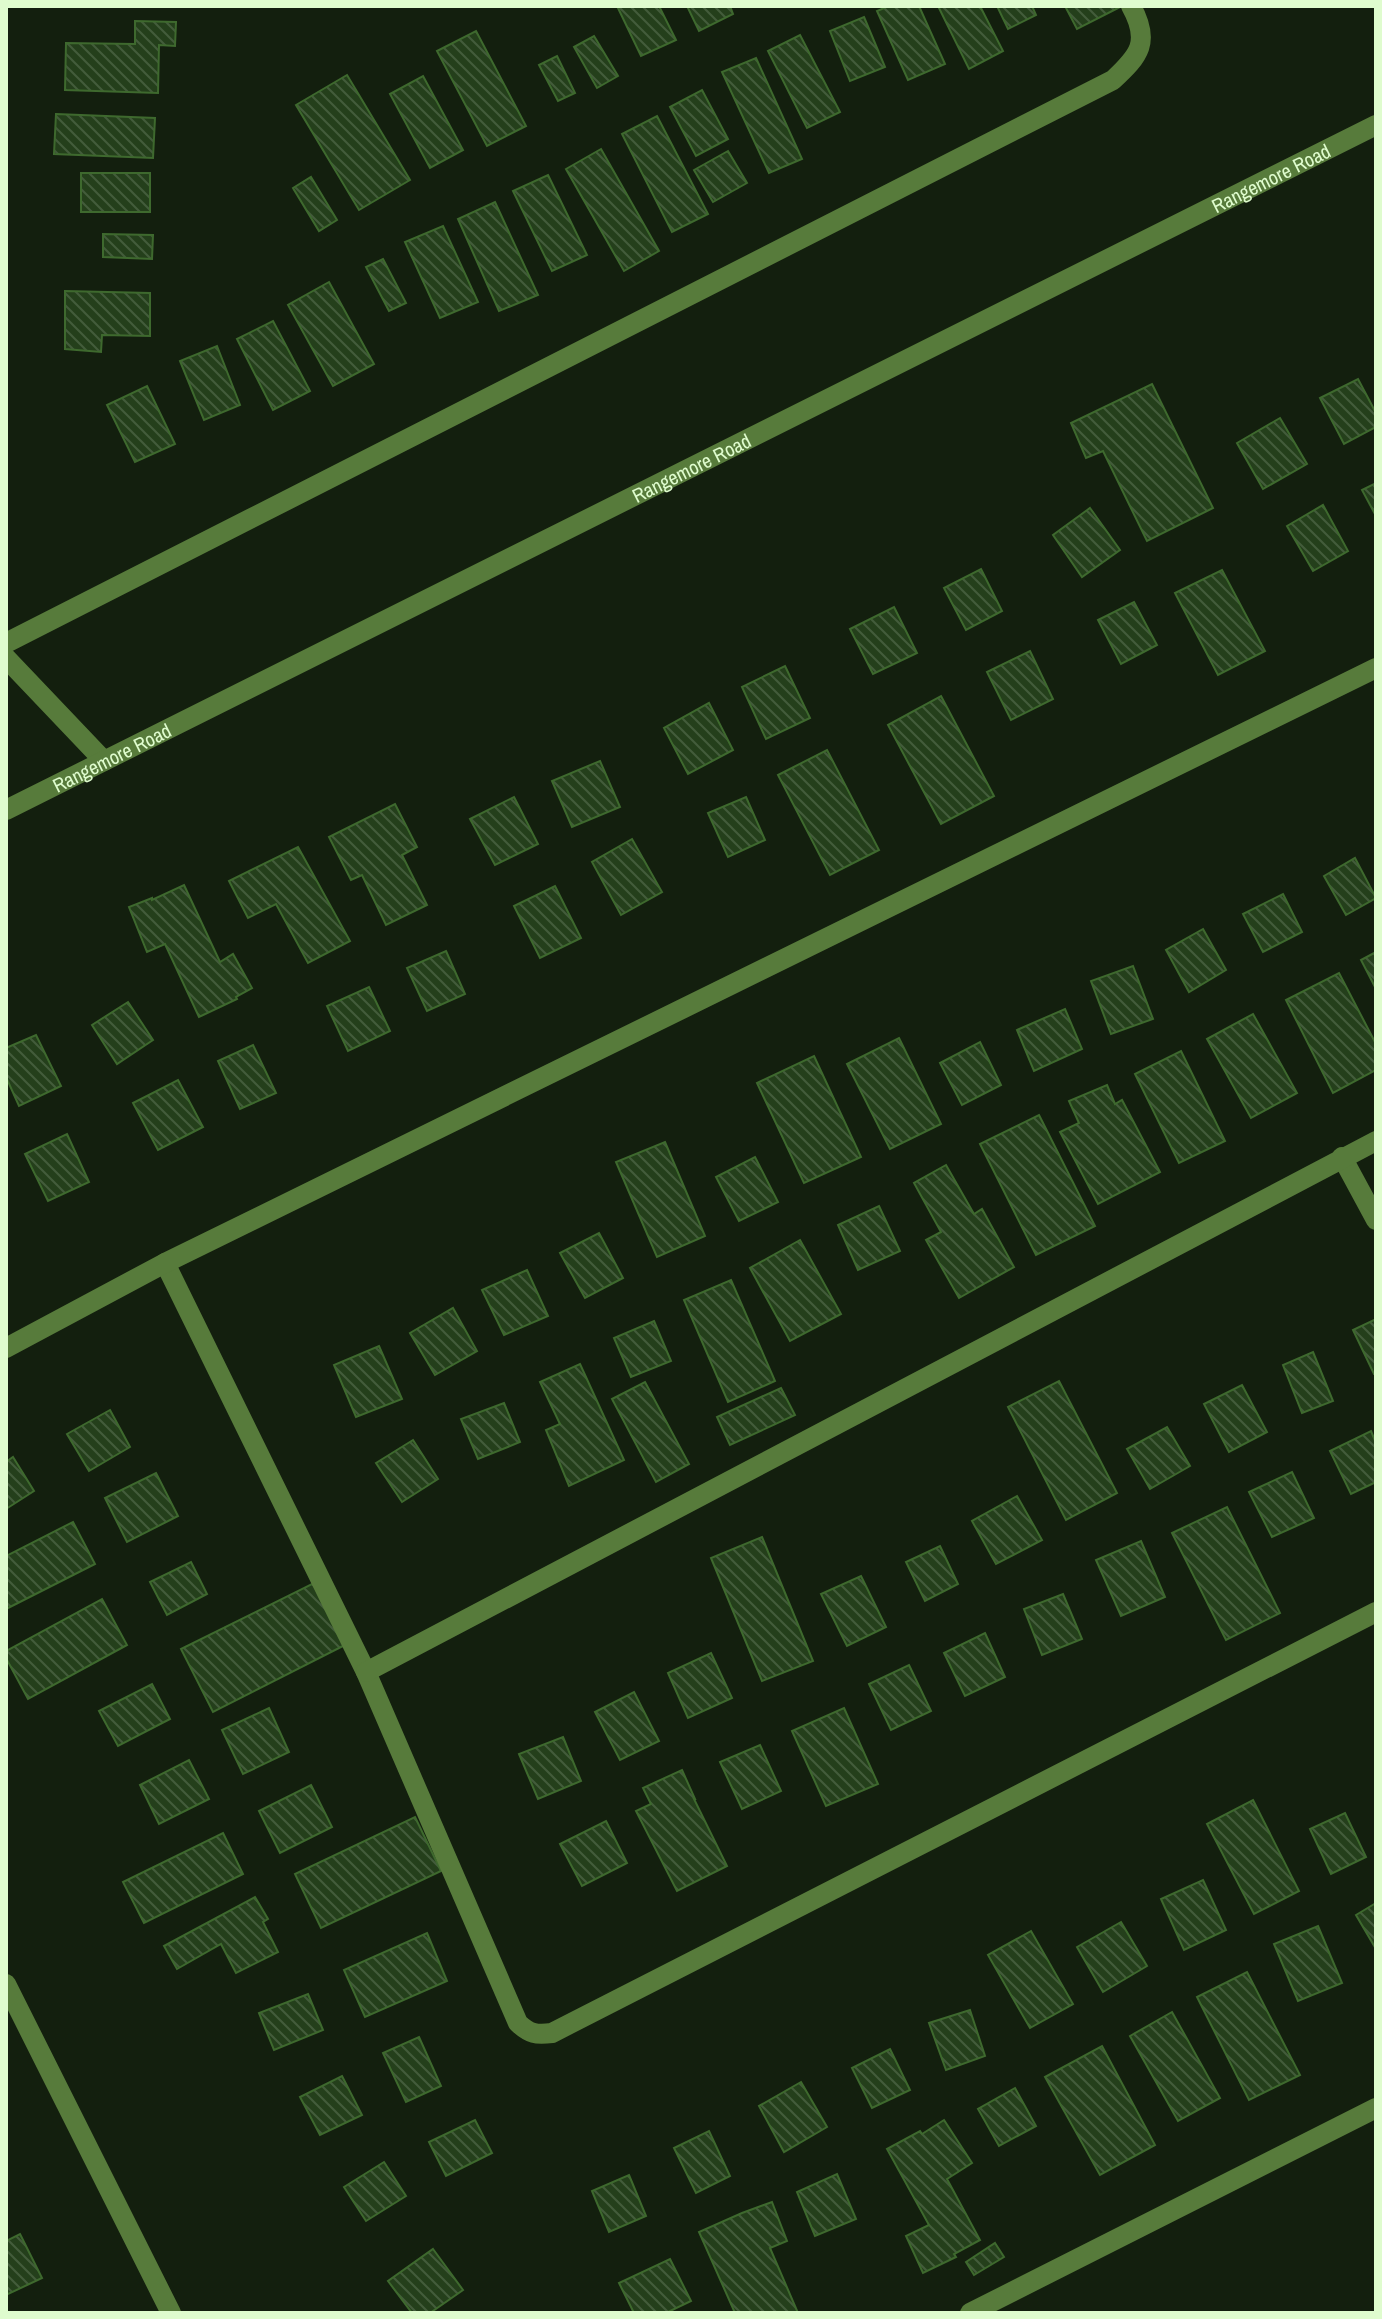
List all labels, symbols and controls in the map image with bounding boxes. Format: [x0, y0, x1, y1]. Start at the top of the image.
street label: Rangemore Road [1207, 137, 1335, 219]
street label: Rangemore Road [627, 426, 755, 508]
street label: Rangemore Road [48, 716, 176, 798]

